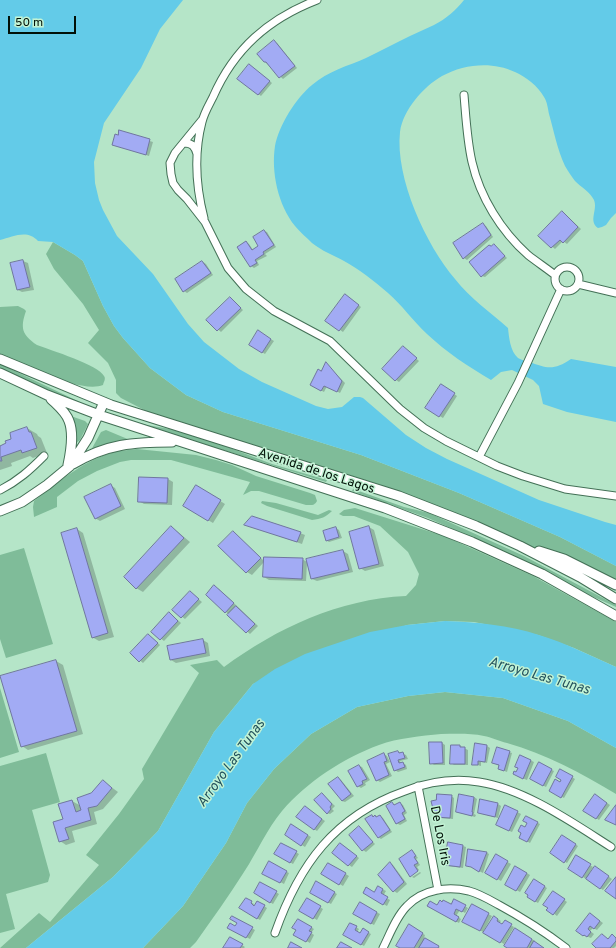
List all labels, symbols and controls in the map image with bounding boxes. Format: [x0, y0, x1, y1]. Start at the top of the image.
scale bar [10, 8, 78, 34]
text: 50 m [15, 15, 43, 31]
street label: Avenida de los Lagos [256, 446, 376, 498]
water label: Arroyo Las Tunas [487, 655, 591, 699]
water label: Arroyo Las Tunas [195, 717, 269, 811]
street label: De Los Iris [426, 805, 452, 867]

